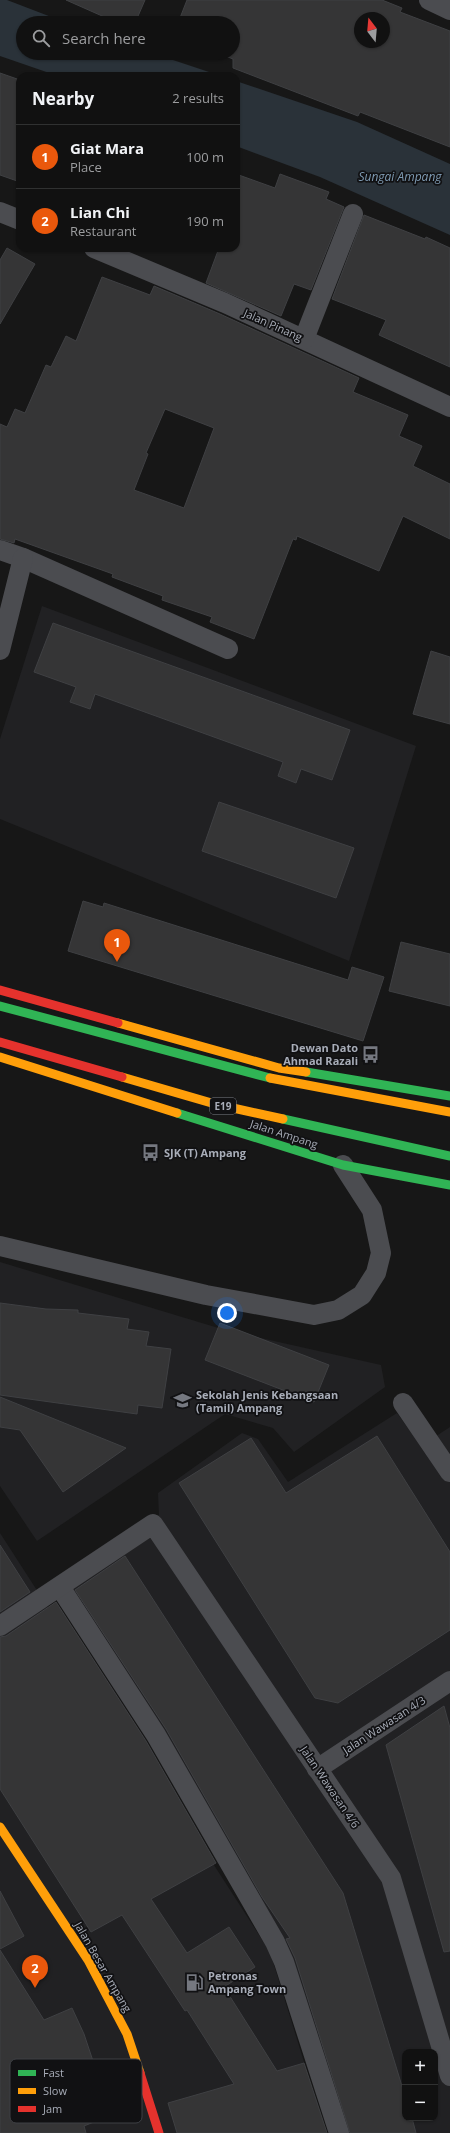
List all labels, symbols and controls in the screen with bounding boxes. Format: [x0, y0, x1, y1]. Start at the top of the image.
north arrow [354, 12, 390, 48]
search box [16, 16, 240, 60]
icon: search [30, 27, 52, 49]
text: Search here [62, 28, 146, 48]
text: Nearby [32, 87, 94, 110]
text: 2 results [172, 89, 224, 107]
text: Giat Mara [70, 138, 144, 158]
text: 1 [41, 148, 49, 166]
text: 100 m [186, 148, 224, 166]
text: Place [70, 158, 102, 176]
water label: Sungai Ampang [358, 168, 442, 185]
text: Lian Chi [70, 202, 130, 222]
text: 2 [41, 212, 49, 230]
text: 190 m [186, 212, 224, 230]
text: Restaurant [70, 222, 137, 240]
street label: Jalan Pinang [241, 305, 305, 344]
pin: 1 [104, 929, 130, 962]
place label: Dewan Dato Ahmad Razali [283, 1040, 358, 1068]
bus stop icon: Dewan Dato Ahmad Razali [361, 1044, 381, 1064]
road number: E19 [210, 1098, 236, 1114]
street label: Jalan Ampang [247, 1115, 320, 1152]
bus stop icon: SJK (T) Ampang [141, 1143, 161, 1163]
place label: SJK (T) Ampang [164, 1145, 247, 1160]
your location [217, 1303, 237, 1323]
place label: Sekolah Jenis Kebangsaan (Tamil) Ampang [196, 1387, 338, 1415]
school or university icon: Sekolah Jenis Kebangsaan (Tamil) Ampang [173, 1391, 193, 1411]
street label: Jalan Wawasan 4/3 [339, 1692, 428, 1758]
street label: Jalan Wawasan 4/6 [297, 1742, 363, 1831]
street label: Jalan Besar Ampang [71, 1918, 136, 2015]
pin: 2 [22, 1955, 48, 1988]
place label: Petronas Ampang Town [208, 1968, 286, 1996]
fuel station icon: Petronas Ampang Town [185, 1972, 205, 1992]
map controls [402, 2049, 438, 2121]
button: + [402, 2049, 438, 2085]
legend [10, 2059, 142, 2123]
text: Fast [43, 2065, 64, 2080]
text: Slow [43, 2083, 67, 2098]
button: − [402, 2085, 438, 2121]
text: Jam [42, 2101, 62, 2116]

